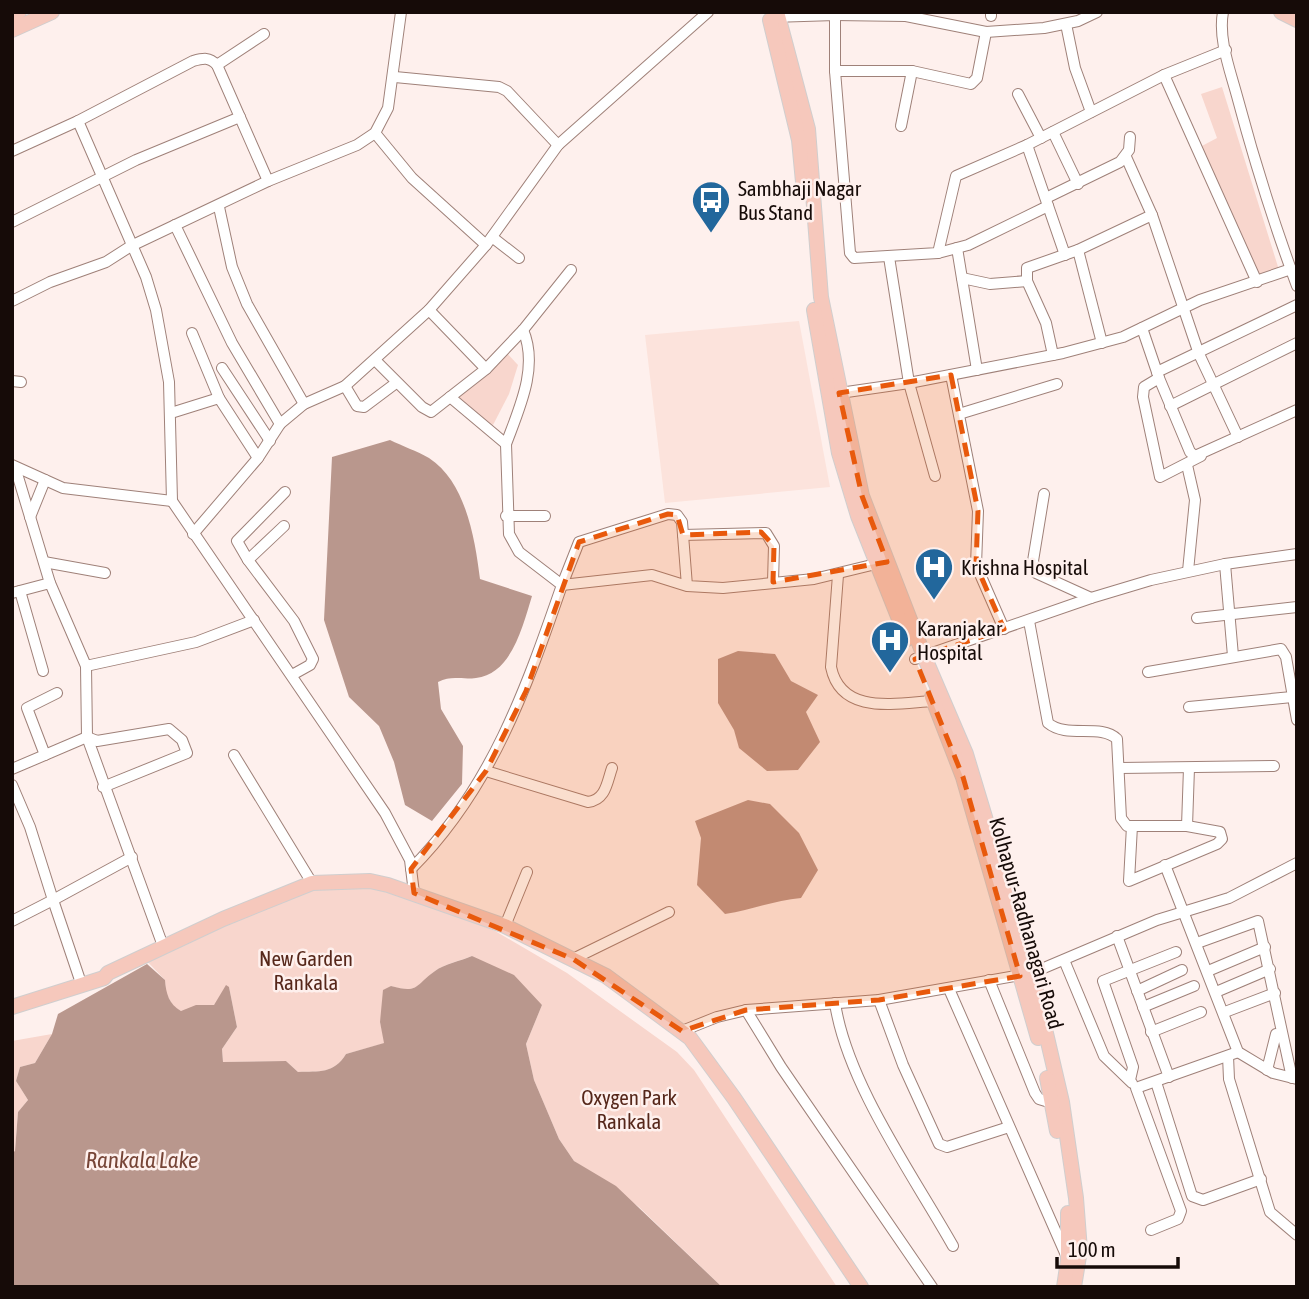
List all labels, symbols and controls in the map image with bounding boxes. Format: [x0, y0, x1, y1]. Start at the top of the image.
place label: Sambhaji Nagar Bus Stand [738, 176, 862, 224]
bus stop icon: Sambhaji Nagar Bus Stand [690, 179, 732, 234]
hospital icon: Krishna Hospital [913, 546, 955, 601]
place label: Krishna Hospital [961, 555, 1089, 579]
place label: Karanjakar Hospital [917, 616, 1003, 664]
hospital icon: Karanjakar Hospital [869, 619, 911, 674]
street label: Kolhapur-Radhanagari Road [985, 814, 1069, 1032]
park label: New Garden Rankala [259, 946, 353, 994]
park label: Oxygen Park Rankala [581, 1085, 677, 1133]
water label: Rankala Lake [86, 1147, 199, 1173]
scale bar [1057, 1226, 1178, 1270]
text: 100 m [1068, 1237, 1116, 1261]

